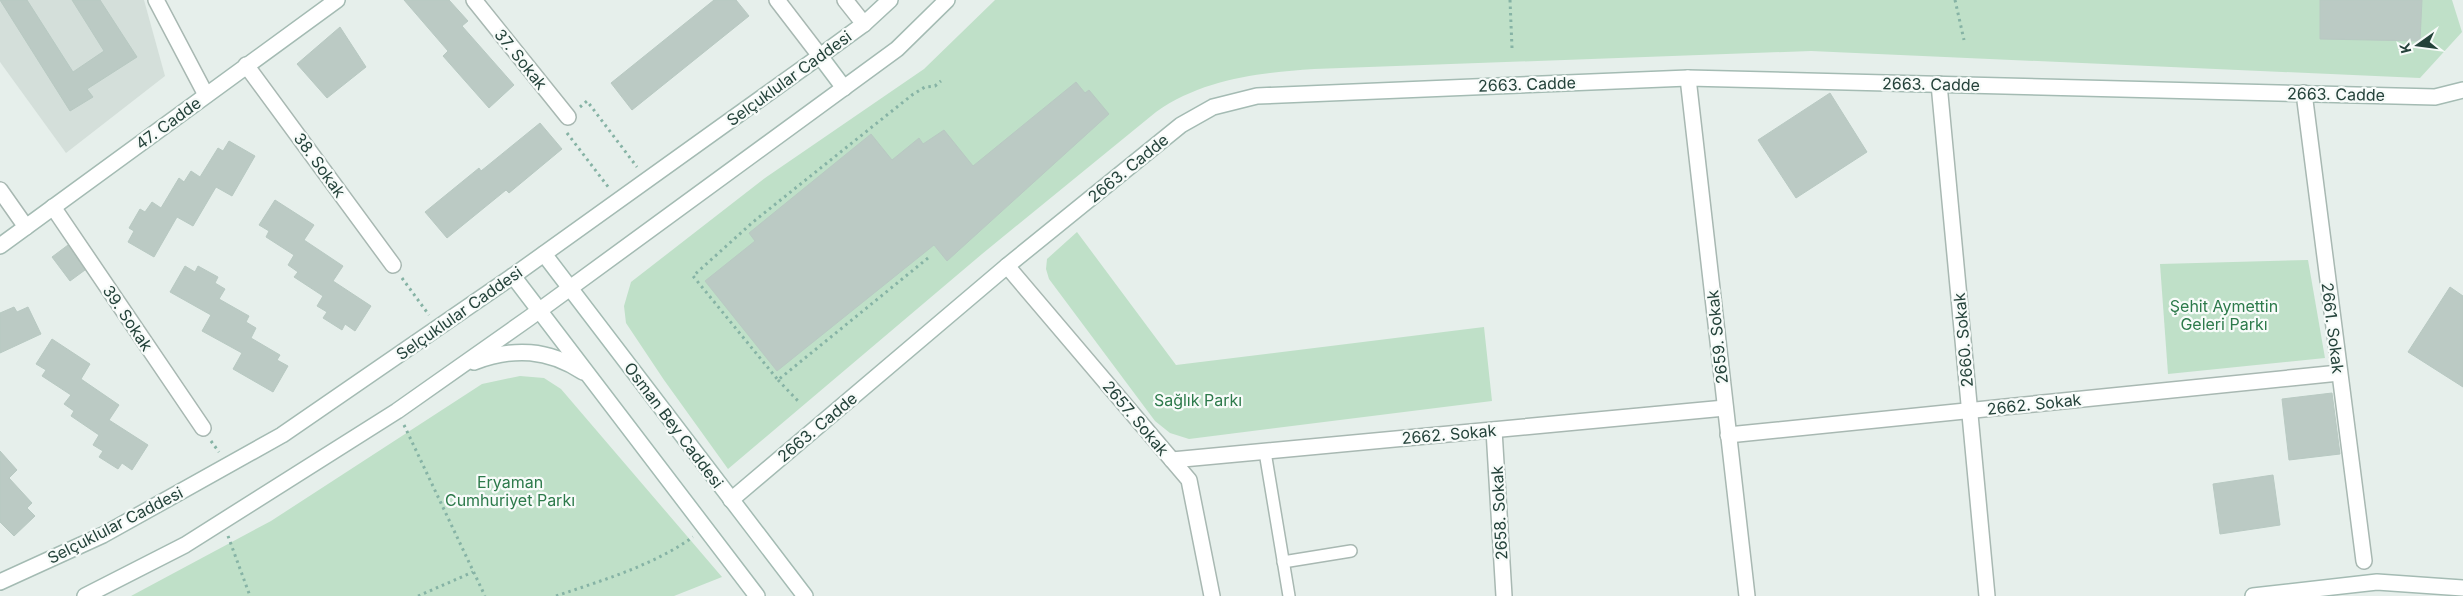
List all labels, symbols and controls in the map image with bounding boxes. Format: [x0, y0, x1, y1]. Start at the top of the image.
north arrow [2393, 20, 2443, 70]
street label: 37. Sokak [490, 25, 552, 94]
street label: Selçuklular Caddesi [723, 26, 855, 130]
text: K [2395, 41, 2414, 55]
street label: 2663. Cadde [1478, 72, 1576, 96]
street label: 2663. Cadde [1882, 73, 1980, 95]
street label: 2663. Cadde [2287, 83, 2385, 105]
street label: 47. Cadde [131, 93, 205, 153]
street label: 38. Sokak [290, 129, 350, 201]
street label: 2663. Cadde [1084, 129, 1172, 207]
street label: Selçuklular Caddesi [392, 262, 526, 364]
street label: 39. Sokak [99, 281, 157, 355]
street label: 2661. Sokak [2317, 281, 2349, 375]
street label: 2659. Sokak [1702, 289, 1732, 385]
street label: 2660. Sokak [1949, 292, 1977, 388]
park label: Şehit Aymettin Geleri Parkı [2170, 296, 2278, 334]
street label: Osman Bey Caddesi [620, 358, 728, 492]
street label: 2657. Sokak [1099, 376, 1173, 460]
street label: 2663. Cadde [773, 388, 861, 466]
street label: 2662. Sokak [1986, 389, 2082, 419]
park label: Sağlık Parkı [1154, 390, 1242, 410]
street label: 2662. Sokak [1401, 420, 1497, 448]
street label: 2658. Sokak [1487, 465, 1511, 561]
park label: Eryaman Cumhuriyet Parkı [445, 472, 575, 510]
street label: Selçuklular Caddesi [44, 482, 186, 568]

